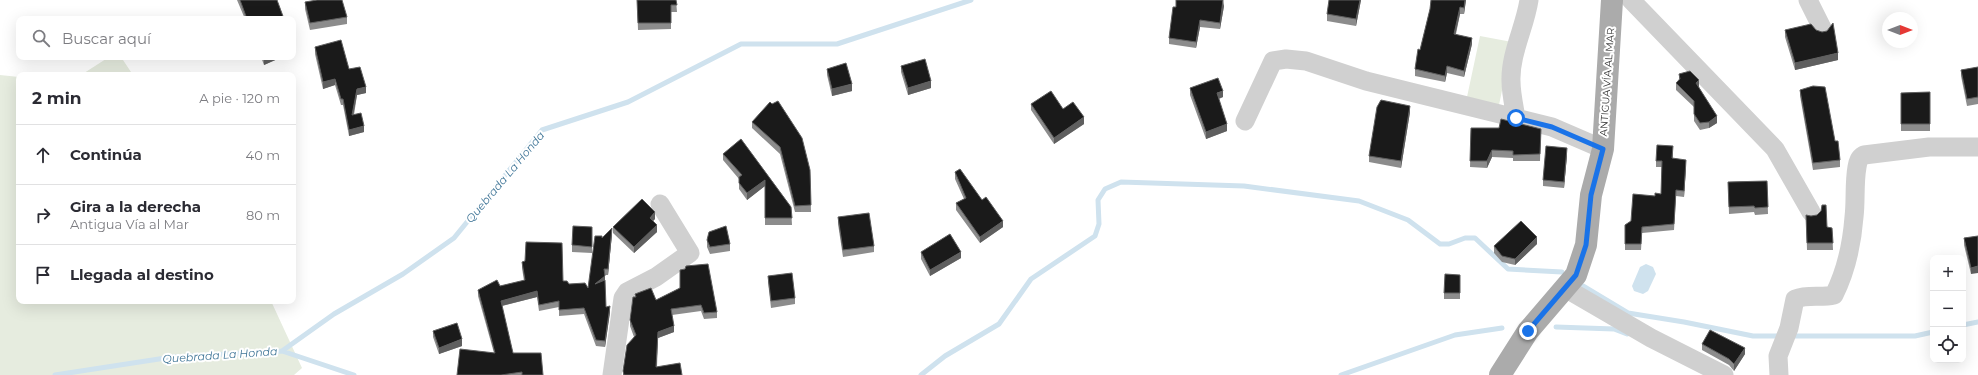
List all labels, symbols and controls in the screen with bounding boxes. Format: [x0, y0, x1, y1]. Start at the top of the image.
north arrow [1882, 12, 1918, 48]
search box [16, 16, 296, 60]
icon: search [30, 27, 52, 49]
street label: ANTIGUA VÍA AL MAR [1597, 27, 1617, 137]
text: Buscar aquí [62, 29, 151, 48]
text: 2 min [32, 88, 82, 108]
text: A pie · 120 m [199, 90, 280, 106]
route start [1507, 109, 1525, 127]
water label: Quebrada La Honda [463, 128, 547, 226]
icon: ahead [32, 144, 54, 166]
text: Continúa [70, 145, 142, 164]
text: 40 m [246, 147, 280, 163]
text: Gira a la derecha [70, 197, 201, 216]
icon: right [32, 204, 54, 226]
text: 80 m [246, 207, 280, 223]
text: Antigua Vía al Mar [70, 216, 189, 232]
map controls [1930, 255, 1966, 363]
button: + [1930, 255, 1966, 291]
icon: arrive [32, 264, 54, 286]
text: Llegada al destino [70, 265, 214, 284]
button: − [1930, 291, 1966, 327]
route end [1519, 322, 1537, 340]
button: locate [1930, 327, 1966, 363]
water label: Quebrada La Honda [162, 344, 278, 366]

